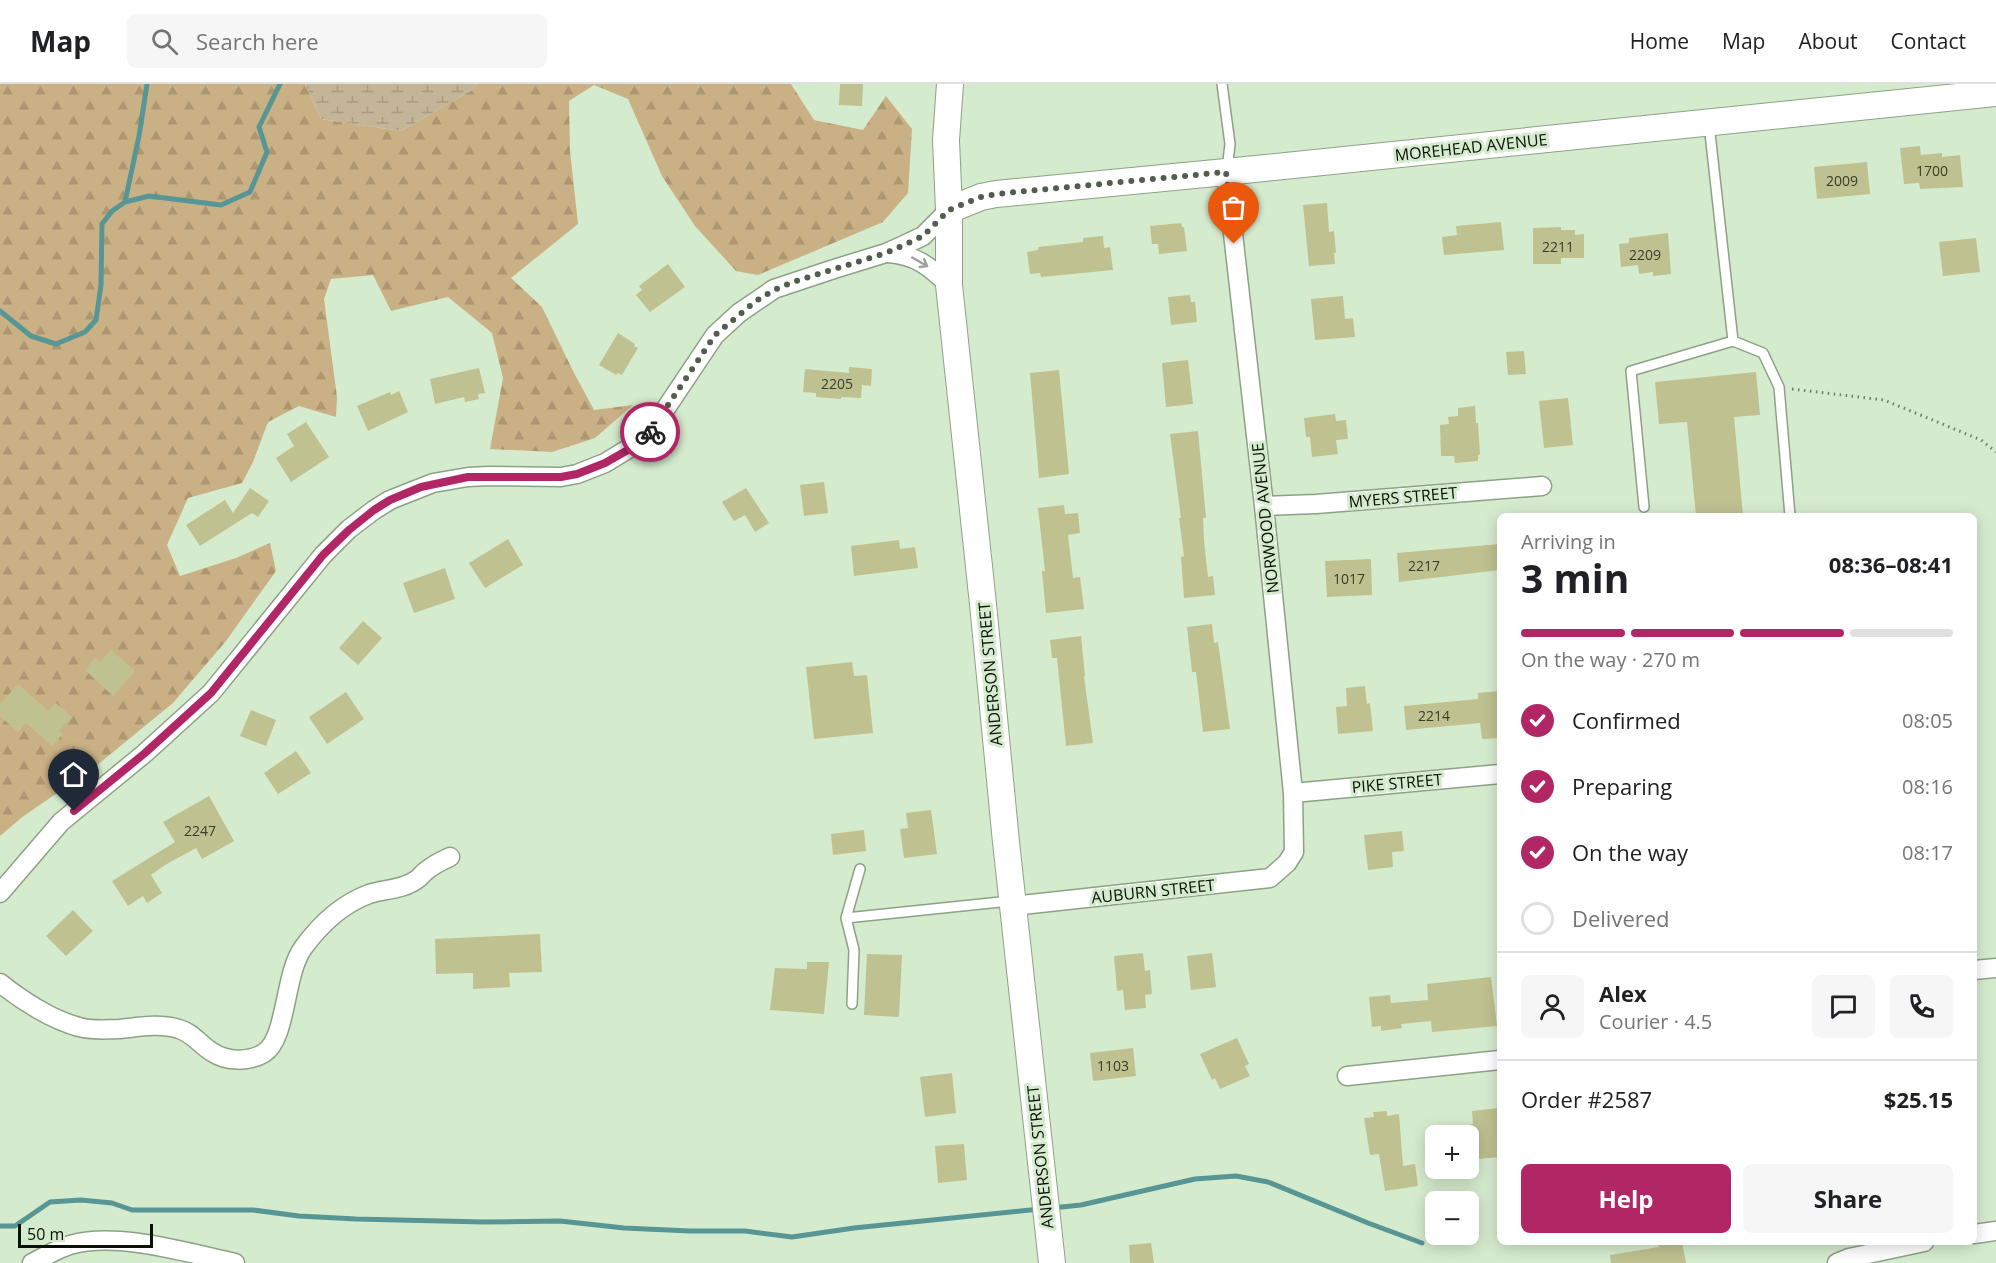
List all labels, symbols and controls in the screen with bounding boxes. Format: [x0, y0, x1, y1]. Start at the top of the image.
search box [127, 14, 547, 68]
text: Map [30, 22, 91, 60]
icon: search [148, 25, 181, 58]
text: Search here [196, 26, 319, 56]
text: Home [1630, 27, 1689, 55]
text: Map [1722, 27, 1765, 55]
text: About [1798, 27, 1858, 55]
text: Contact [1891, 27, 1966, 55]
street label: MOREHEAD AVENUE [1394, 128, 1548, 166]
house number: 1700 [1916, 161, 1948, 180]
house number: 2009 [1826, 171, 1858, 190]
pin [1208, 182, 1259, 244]
icon: bag [1217, 191, 1250, 224]
house number: 2211 [1542, 237, 1574, 256]
house number: 2209 [1629, 245, 1661, 264]
one-way arrow [911, 256, 928, 268]
house number: 2205 [821, 374, 853, 393]
courier [620, 402, 680, 462]
icon: bike [634, 416, 667, 449]
street label: NORWOOD AVENUE [1246, 442, 1284, 594]
street label: MYERS STREET [1348, 481, 1458, 513]
text: Arriving in [1521, 528, 1616, 555]
text: 08:36–08:41 [1829, 549, 1953, 579]
text: 3 min [1521, 551, 1629, 604]
house number: 2217 [1408, 556, 1440, 575]
house number: 1017 [1333, 569, 1365, 588]
street label: ANDERSON STREET [973, 601, 1007, 747]
text: On the way · 270 m [1521, 646, 1700, 673]
icon: check [1521, 704, 1554, 737]
text: Confirmed [1572, 705, 1681, 735]
house number: 2214 [1418, 706, 1450, 725]
text: 08:05 [1902, 707, 1953, 734]
pin [48, 749, 99, 811]
icon: home [57, 758, 90, 791]
street label: PIKE STREET [1351, 768, 1443, 798]
icon: check [1521, 770, 1554, 803]
text: Preparing [1572, 771, 1672, 801]
text: 08:16 [1902, 773, 1953, 800]
house number: 2247 [184, 821, 216, 840]
icon: check [1521, 836, 1554, 869]
text: On the way [1572, 837, 1688, 867]
text: 08:17 [1902, 839, 1953, 866]
street label: AUBURN STREET [1090, 874, 1216, 908]
text: Delivered [1572, 903, 1670, 933]
button: person [1521, 975, 1584, 1038]
button: chat [1812, 975, 1875, 1038]
button: phone [1890, 975, 1953, 1038]
text: Alex [1599, 978, 1647, 1008]
text: Courier · 4.5 [1599, 1008, 1712, 1035]
house number: 1103 [1097, 1056, 1129, 1075]
street label: ANDERSON STREET [1022, 1084, 1058, 1230]
text: Order #2587 [1521, 1084, 1652, 1114]
text: $25.15 [1884, 1084, 1953, 1114]
map controls [1425, 1125, 1479, 1245]
button: + [1425, 1125, 1479, 1179]
button: Help [1521, 1164, 1731, 1233]
button: Share [1743, 1164, 1953, 1233]
button: − [1425, 1191, 1479, 1245]
scale bar [18, 1221, 153, 1248]
text: 50 m [27, 1223, 64, 1245]

